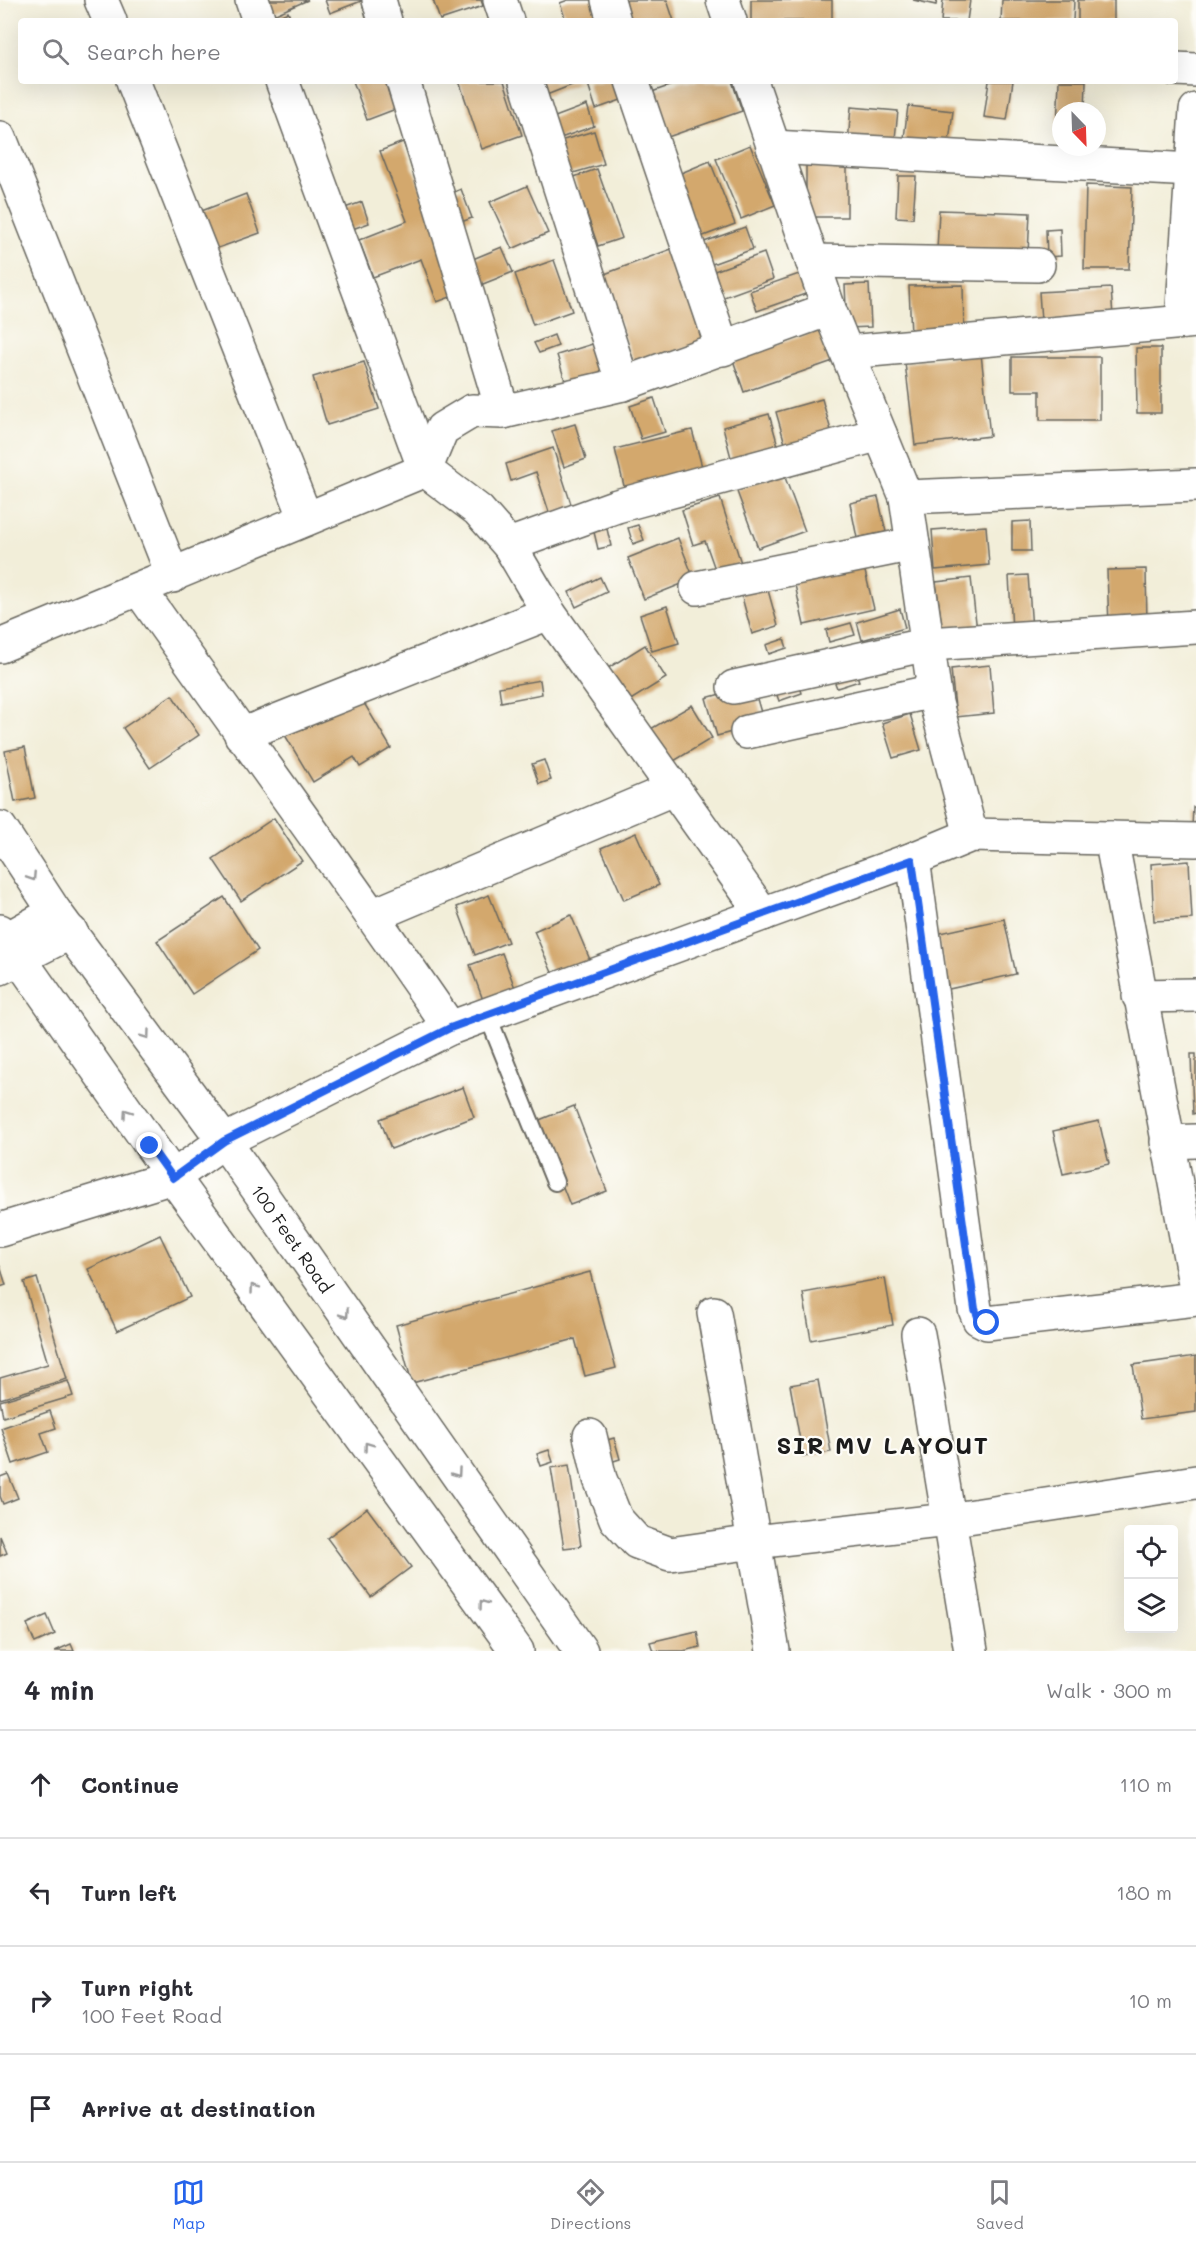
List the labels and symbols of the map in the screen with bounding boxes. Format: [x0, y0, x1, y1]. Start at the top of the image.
north arrow [1052, 102, 1106, 156]
one-way arrow [25, 870, 36, 881]
one-way arrow [139, 1029, 150, 1040]
one-way arrow [123, 1108, 134, 1119]
route end [136, 1132, 162, 1158]
street label: 100 Feet Road [246, 1180, 338, 1297]
one-way arrow [250, 1284, 261, 1295]
one-way arrow [338, 1307, 349, 1318]
route start [973, 1309, 999, 1335]
district label: SIR MV LAYOUT [777, 1429, 989, 1460]
one-way arrow [365, 1441, 376, 1452]
one-way arrow [449, 1467, 460, 1478]
one-way arrow [479, 1599, 490, 1610]

